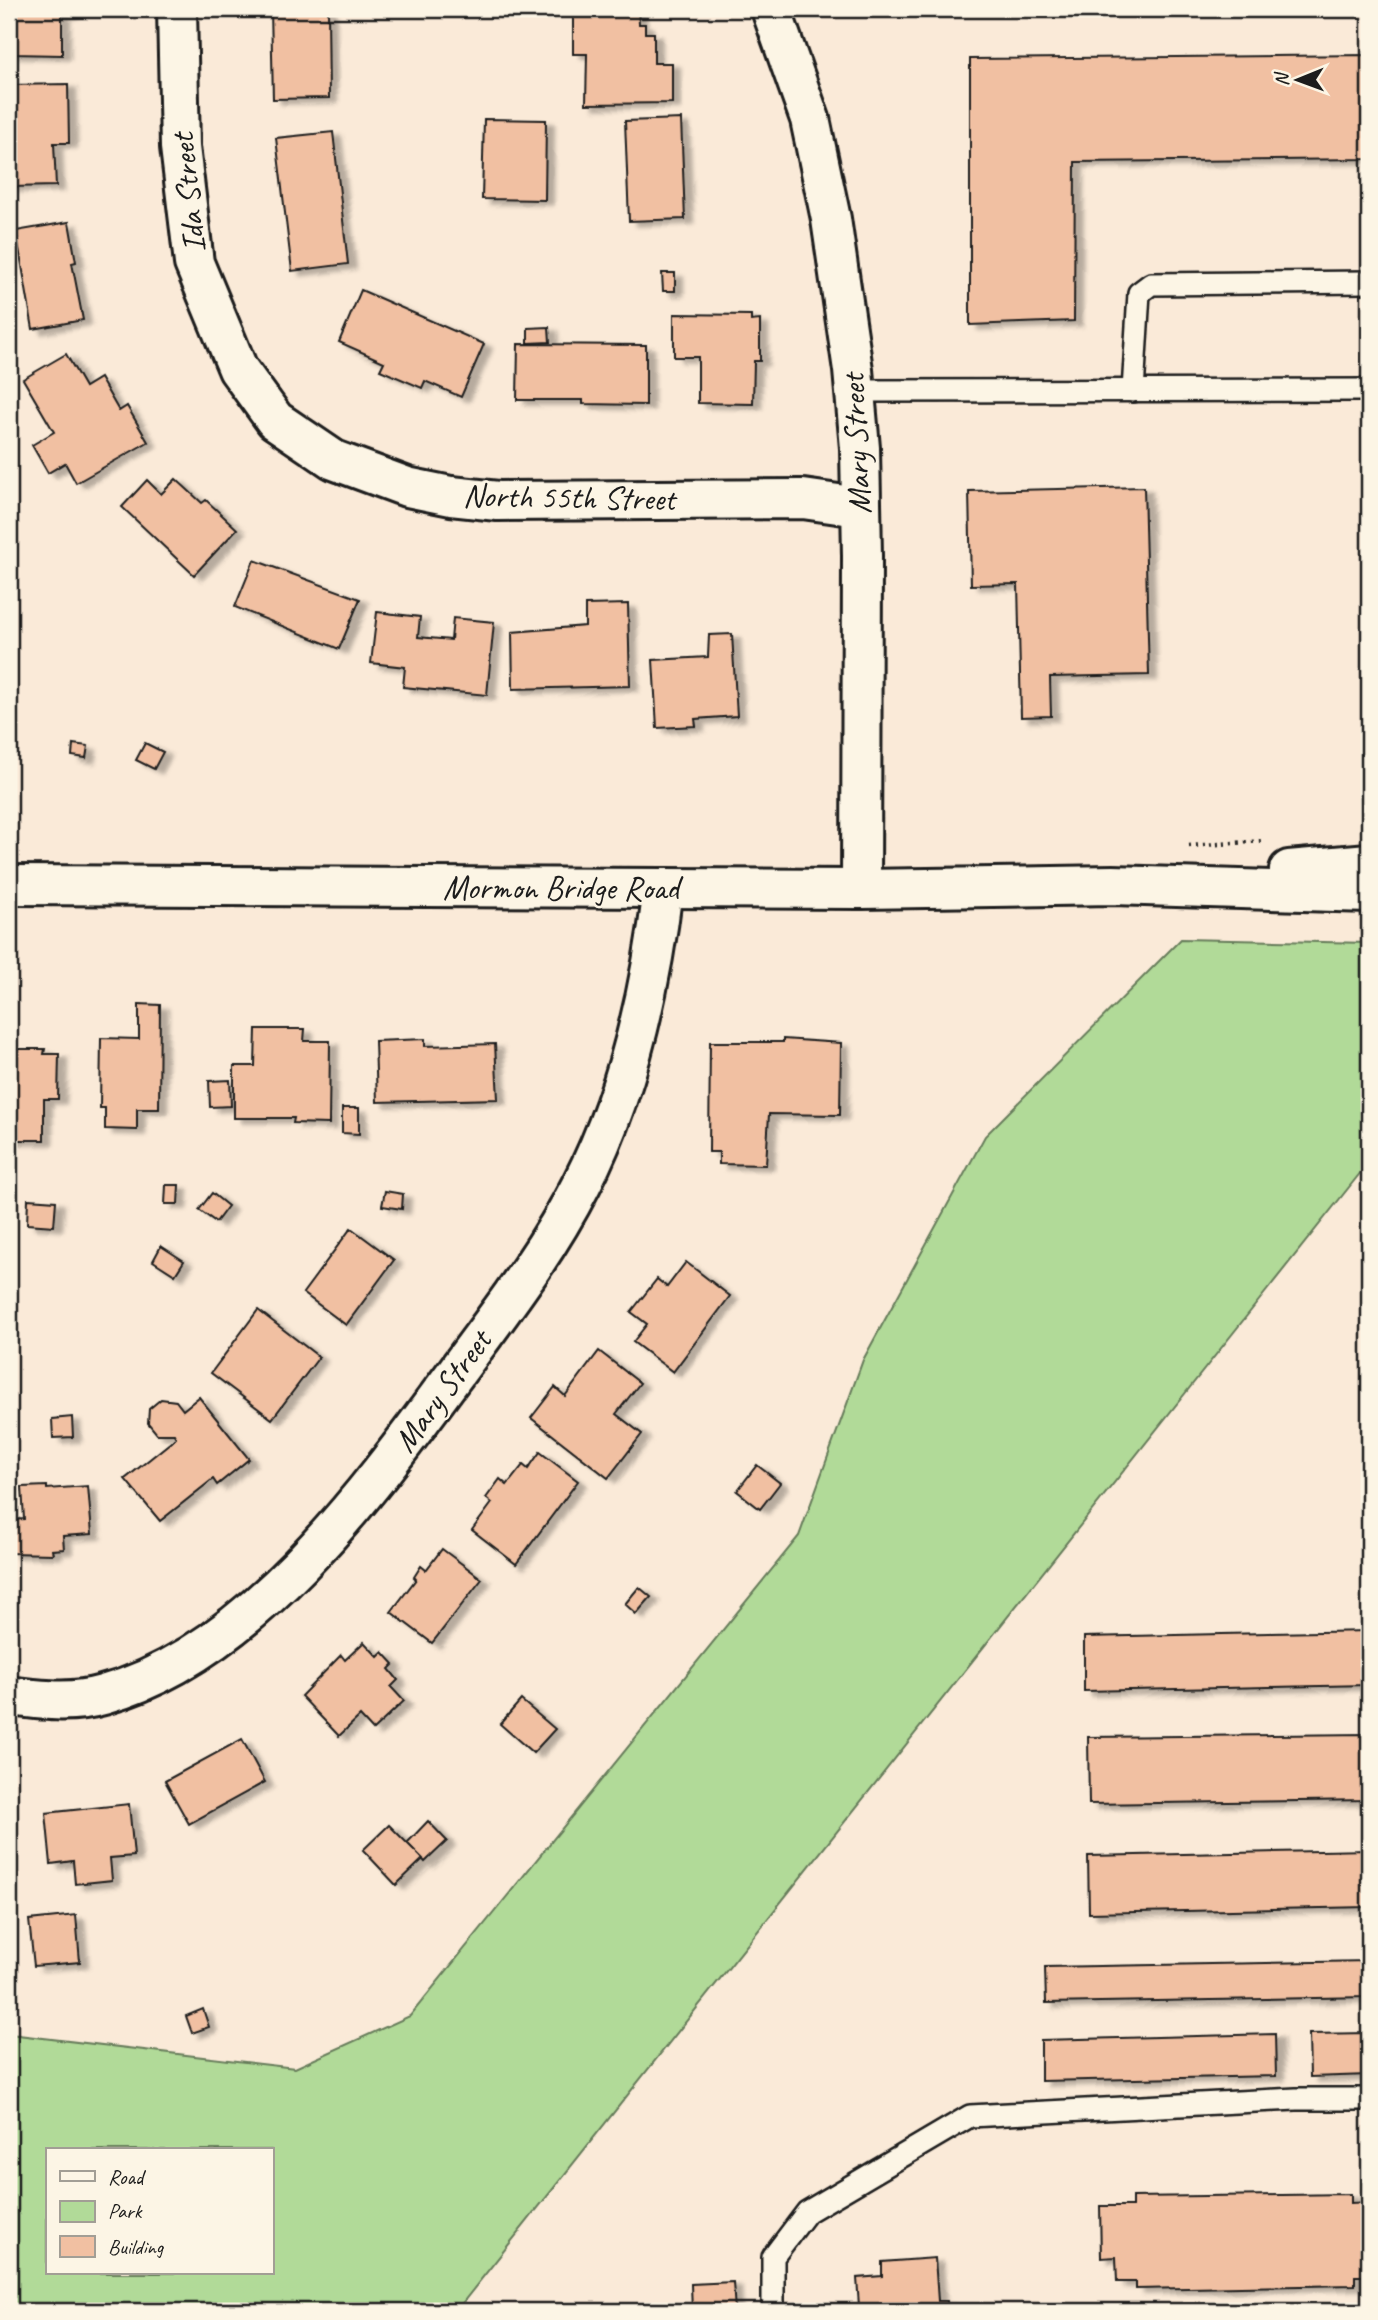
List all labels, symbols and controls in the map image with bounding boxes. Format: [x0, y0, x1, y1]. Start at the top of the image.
north arrow [1262, 46, 1332, 116]
text: N [1270, 71, 1294, 86]
street label: Ida Street [161, 128, 215, 255]
street label: Mary Street [831, 370, 881, 515]
street label: North 55th Street [463, 474, 678, 520]
street label: Mormon Bridge Road [443, 867, 684, 909]
street label: Mary Street [384, 1319, 502, 1460]
legend [46, 2148, 273, 2274]
text: Road [108, 2164, 147, 2190]
text: Park [108, 2198, 143, 2224]
text: Building [108, 2234, 165, 2260]

